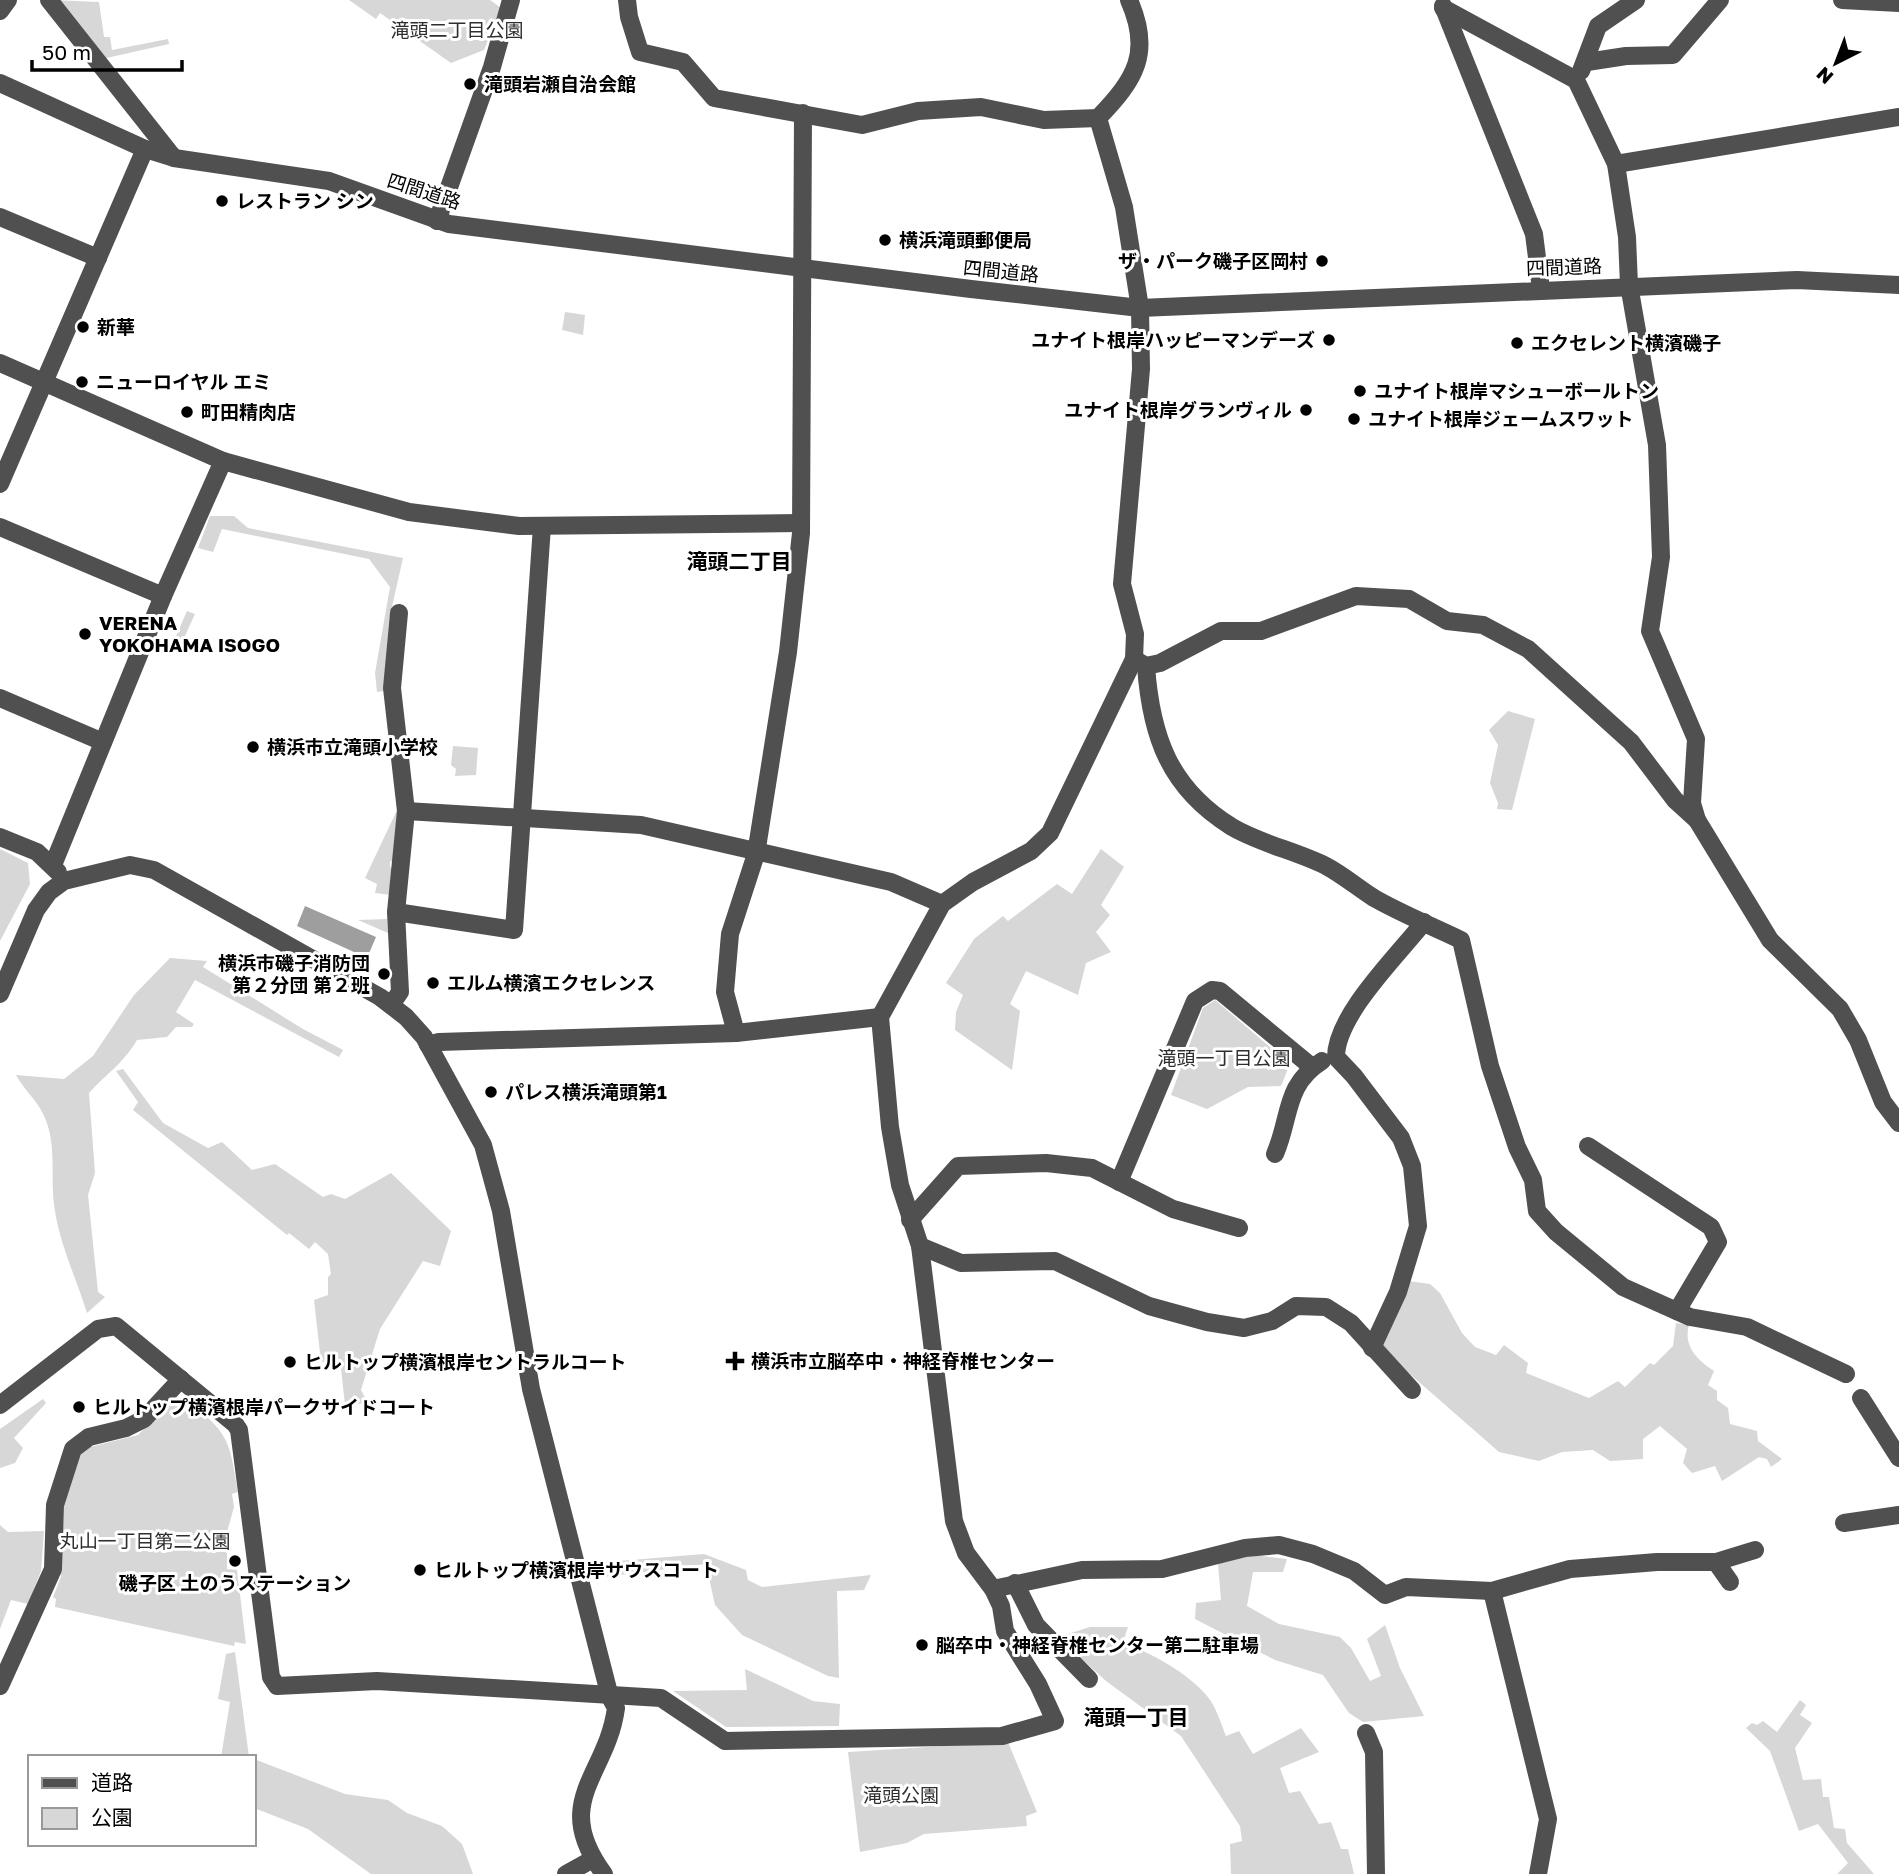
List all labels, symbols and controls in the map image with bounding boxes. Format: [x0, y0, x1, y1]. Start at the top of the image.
park label: 滝頭二丁目公園 [390, 18, 524, 41]
scale bar [32, 28, 182, 72]
north arrow [1801, 28, 1871, 98]
text: 50 m [42, 39, 91, 65]
text: N [1811, 63, 1837, 89]
place label: 滝頭岩瀬自治会館 [484, 72, 636, 95]
marker: 滝頭岩瀬自治会館 [462, 76, 478, 92]
street label: 四間道路 [384, 168, 464, 213]
place label: レストラン シン [236, 189, 374, 212]
marker: レストラン シン [214, 193, 230, 209]
place label: 横浜滝頭郵便局 [899, 228, 1032, 251]
marker: 横浜滝頭郵便局 [877, 232, 893, 248]
place label: ザ・パーク磯子区岡村 [1118, 249, 1308, 272]
marker: ザ・パーク磯子区岡村 [1314, 253, 1330, 269]
street label: 四間道路 [1526, 254, 1602, 279]
street label: 四間道路 [962, 255, 1040, 286]
place label: 新華 [97, 315, 135, 338]
marker: 新華 [75, 319, 91, 335]
place label: ユナイト根岸ハッピーマンデーズ [1031, 328, 1315, 351]
place label: エクセレント横濱磯子 [1531, 331, 1721, 354]
marker: ユナイト根岸ハッピーマンデーズ [1321, 332, 1337, 348]
marker: エクセレント横濱磯子 [1509, 335, 1525, 351]
place label: ニューロイヤル エミ [96, 370, 271, 393]
marker: ニューロイヤル エミ [74, 374, 90, 390]
place label: ユナイト根岸マシューボールトン [1374, 379, 1659, 402]
marker: ユナイト根岸マシューボールトン [1352, 383, 1368, 399]
place label: ユナイト根岸グランヴィル [1064, 398, 1292, 421]
place label: 町田精肉店 [201, 400, 296, 423]
marker: ユナイト根岸グランヴィル [1298, 402, 1314, 418]
marker: 町田精肉店 [179, 404, 195, 420]
place label: ユナイト根岸ジェームスワット [1368, 407, 1633, 430]
marker: ユナイト根岸ジェームスワット [1346, 411, 1362, 427]
district label: 滝頭二丁目 [687, 548, 792, 574]
place label: VERENA YOKOHAMA ISOGO [99, 611, 280, 656]
marker: VERENA YOKOHAMA ISOGO [77, 626, 93, 642]
place label: 横浜市立滝頭小学校 [267, 735, 438, 758]
marker: 横浜市立滝頭小学校 [245, 739, 261, 755]
place label: 横浜市磯子消防団 第２分団 第２班 [218, 951, 370, 996]
marker: 横浜市磯子消防団 第２分団 第２班 [376, 966, 392, 982]
place label: エルム横濱エクセレンス [447, 971, 655, 994]
marker: エルム横濱エクセレンス [425, 975, 441, 991]
park label: 滝頭一丁目公園 [1157, 1046, 1291, 1069]
place label: パレス横浜滝頭第1 [505, 1080, 667, 1103]
marker: パレス横浜滝頭第1 [483, 1084, 499, 1100]
place label: 横浜市立脳卒中・神経脊椎センター [751, 1349, 1055, 1372]
place label: ヒルトップ横濱根岸セントラルコート [304, 1350, 627, 1373]
marker: 横浜市立脳卒中・神経脊椎センター [725, 1351, 745, 1371]
marker: ヒルトップ横濱根岸セントラルコート [282, 1354, 298, 1370]
place label: ヒルトップ横濱根岸パークサイドコート [93, 1395, 435, 1418]
marker: ヒルトップ横濱根岸パークサイドコート [71, 1399, 87, 1415]
park label: 丸山一丁目第二公園 [59, 1529, 231, 1552]
marker: 磯子区 土のうステーション [227, 1553, 243, 1569]
place label: ヒルトップ横濱根岸サウスコート [434, 1558, 719, 1581]
marker: ヒルトップ横濱根岸サウスコート [412, 1562, 428, 1578]
place label: 磯子区 土のうステーション [119, 1571, 351, 1594]
place label: 脳卒中・神経脊椎センター第二駐車場 [936, 1633, 1259, 1656]
marker: 脳卒中・神経脊椎センター第二駐車場 [914, 1637, 930, 1653]
district label: 滝頭一丁目 [1084, 1704, 1189, 1730]
legend [28, 1755, 256, 1846]
text: 道路 [91, 1769, 133, 1795]
park label: 滝頭公園 [863, 1783, 939, 1806]
text: 公園 [91, 1804, 133, 1830]

